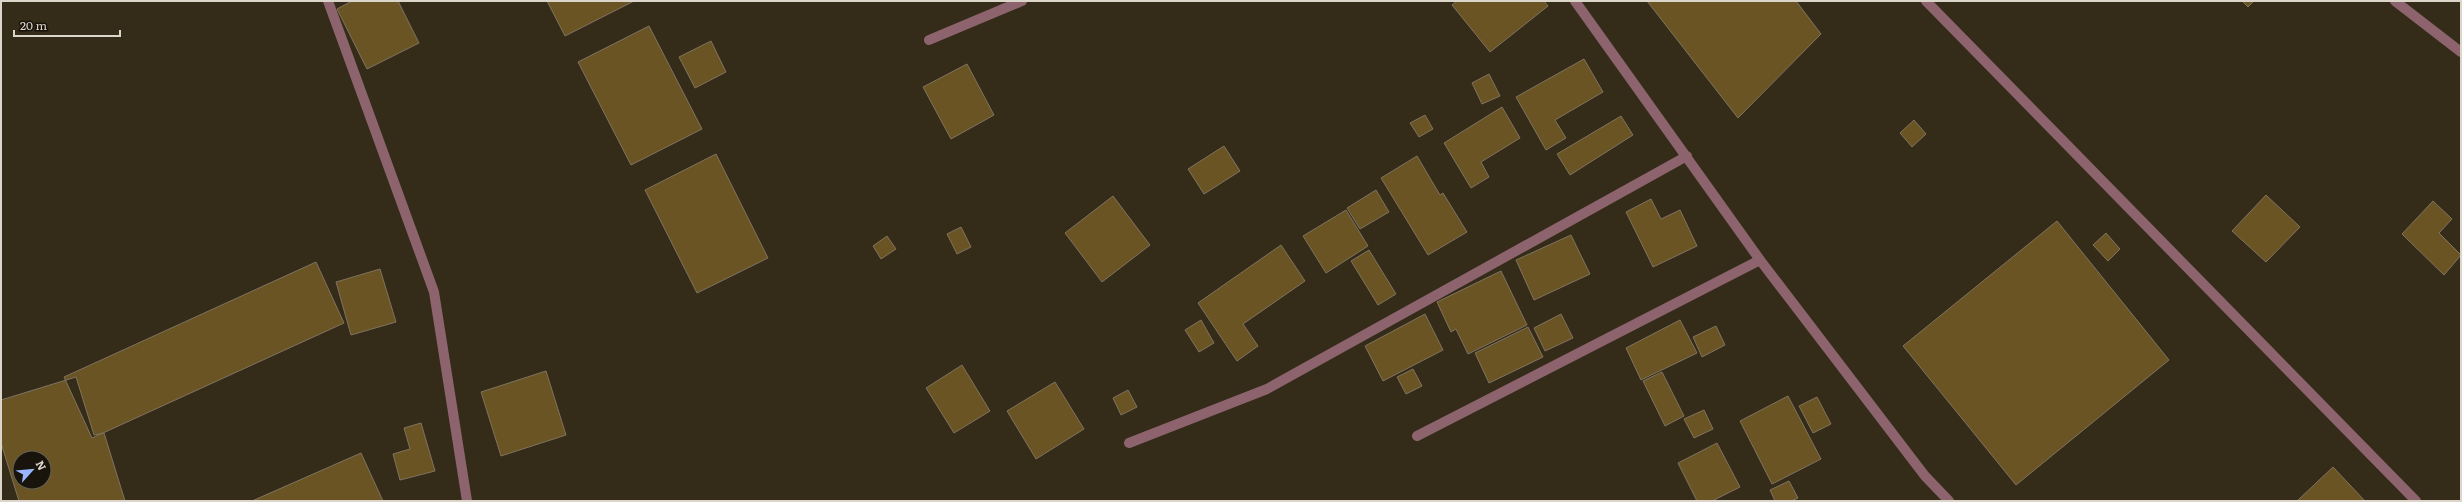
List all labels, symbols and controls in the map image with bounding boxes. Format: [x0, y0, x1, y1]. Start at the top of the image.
scale bar [14, 12, 120, 38]
text: 20 m [20, 16, 47, 34]
north arrow [12, 450, 52, 490]
text: N [33, 457, 51, 473]

